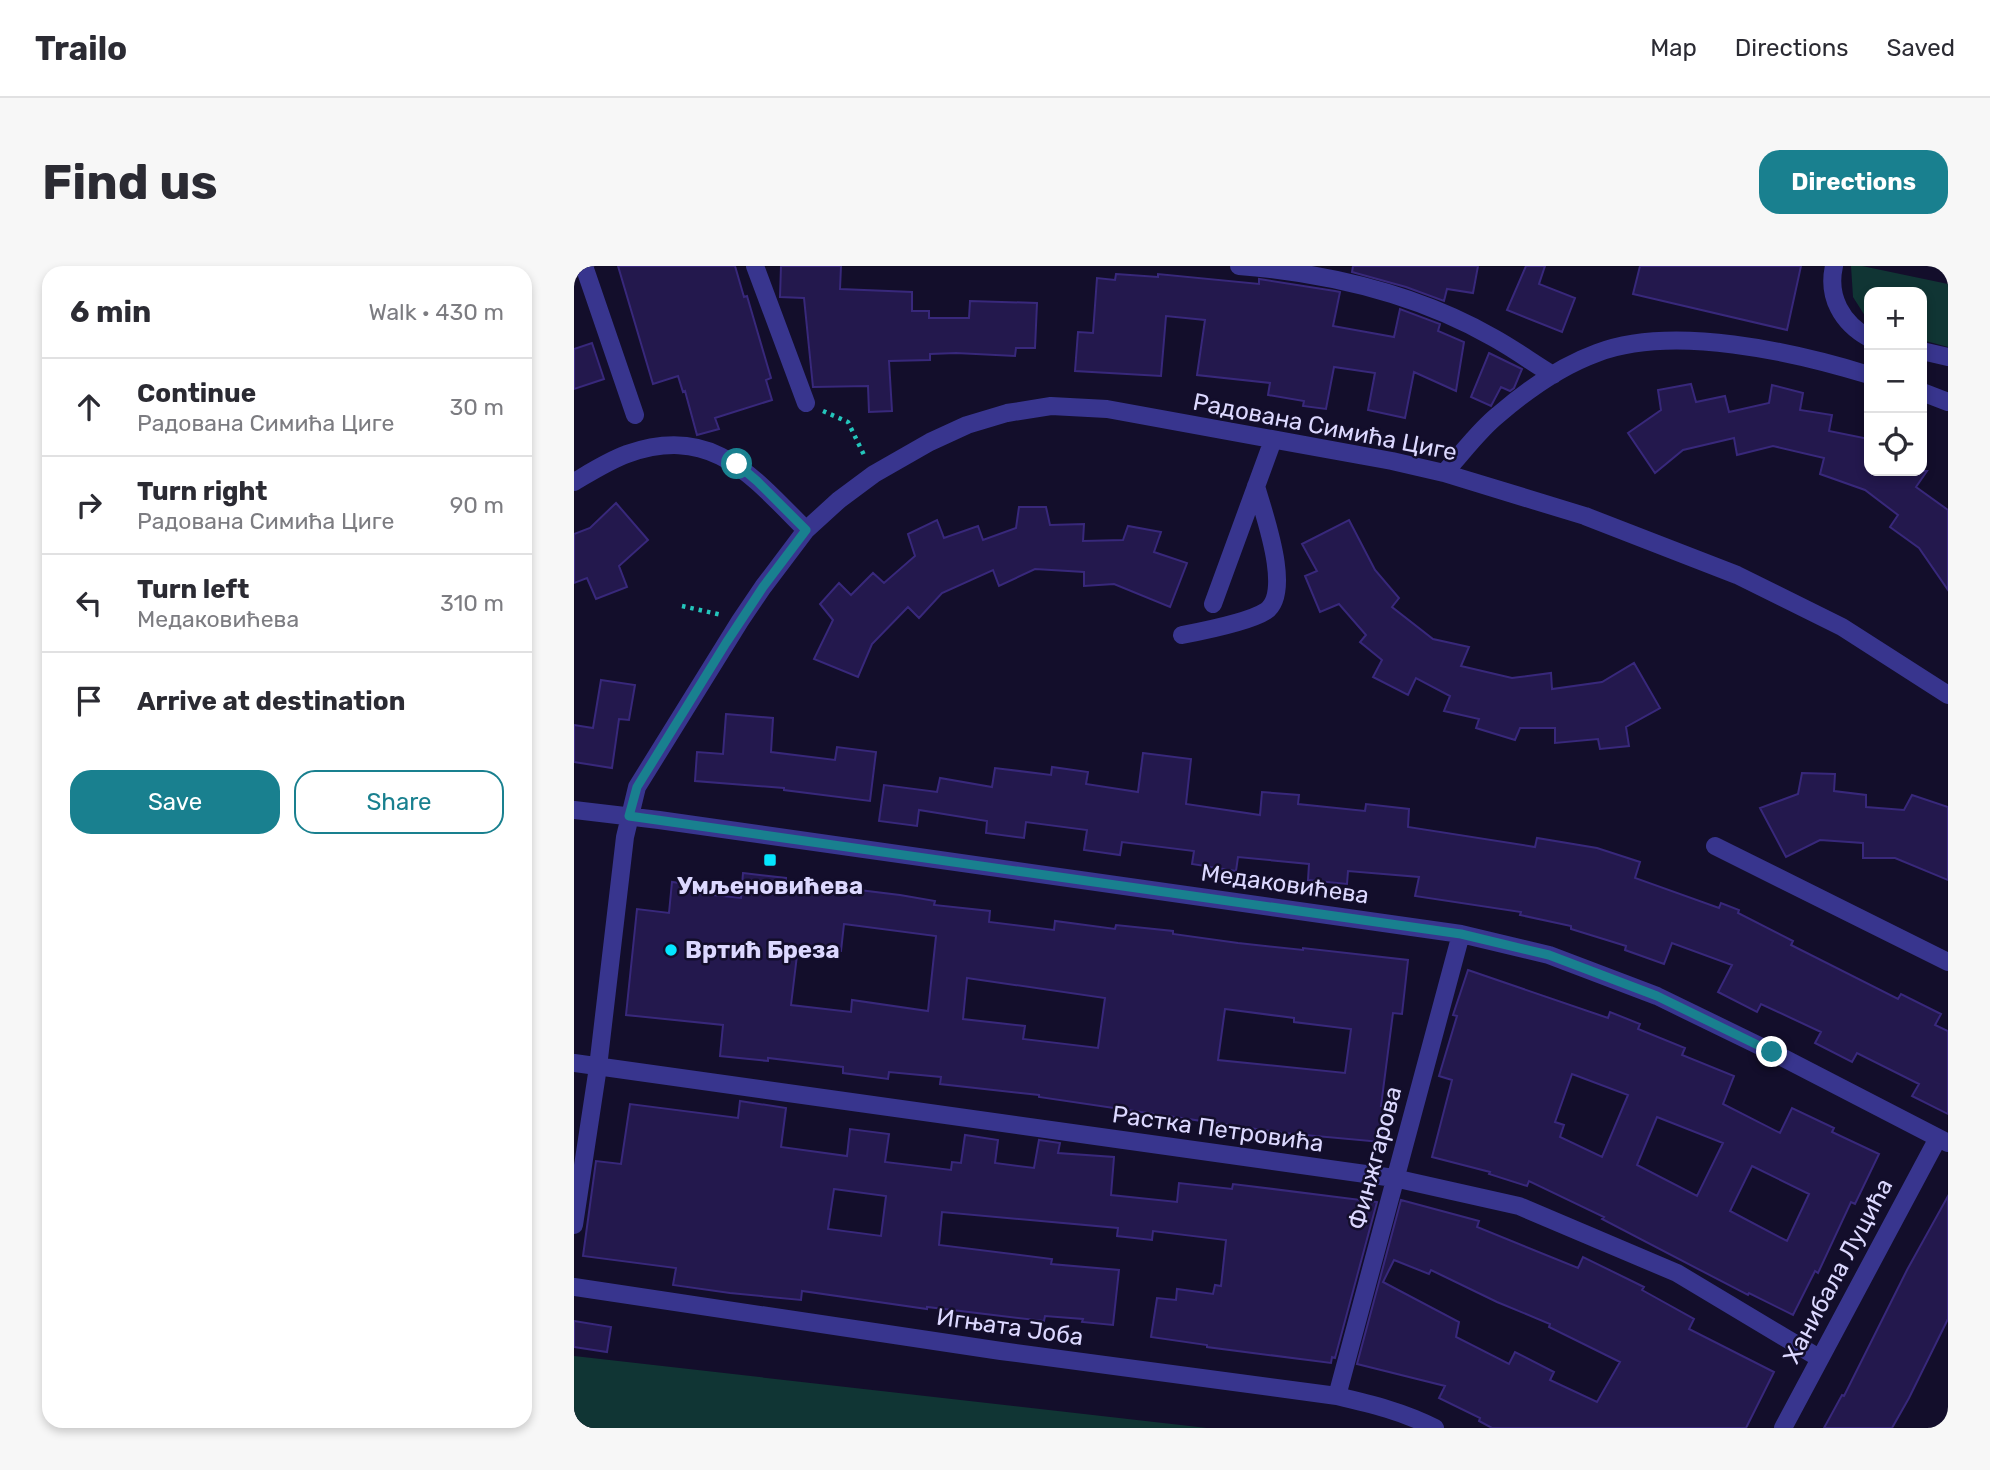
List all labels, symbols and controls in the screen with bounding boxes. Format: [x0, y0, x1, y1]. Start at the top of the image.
text: Trailo [35, 29, 127, 68]
text: Map [1650, 34, 1697, 62]
text: Directions [1735, 34, 1848, 62]
text: Saved [1886, 34, 1955, 62]
button: Directions [1759, 150, 1948, 214]
text: Find us [42, 153, 218, 211]
map controls [1864, 287, 1927, 476]
button: + [1864, 287, 1927, 350]
text: 6 min [70, 294, 151, 330]
text: Walk · 430 m [369, 298, 504, 326]
button: − [1864, 350, 1927, 413]
text: Continue [137, 378, 256, 409]
icon: ahead [70, 388, 108, 426]
street label: Радована Симића Циге [1191, 388, 1459, 466]
text: 30 m [449, 393, 504, 421]
text: Радована Симића Циге [137, 409, 394, 437]
button: locate [1864, 413, 1927, 476]
route start [721, 448, 752, 479]
text: Turn right [137, 476, 267, 507]
icon: right [70, 486, 108, 524]
text: 90 m [450, 491, 504, 519]
text: Радована Симића Циге [137, 507, 394, 535]
text: Turn left [137, 574, 249, 605]
icon: left [70, 584, 108, 622]
text: 310 m [440, 589, 504, 617]
text: Медаковићева [137, 605, 299, 633]
icon: arrive [70, 682, 108, 720]
text: Arrive at destination [137, 686, 405, 717]
button: Save [70, 770, 280, 834]
button: Share [294, 770, 504, 834]
marker: Умљеновићева [762, 852, 778, 868]
street label: Медаковићева [1199, 858, 1371, 910]
place label: Умљеновићева [677, 872, 863, 900]
place label: Вртић Бреза [685, 936, 840, 964]
marker: Вртић Бреза [663, 942, 679, 958]
route end [1756, 1036, 1787, 1067]
street label: Финжгарова [1342, 1083, 1408, 1233]
street label: Растка Петровића [1110, 1100, 1326, 1158]
street label: Ханибала Луцића [1777, 1174, 1899, 1368]
street label: Игњата Јоба [935, 1303, 1085, 1351]

